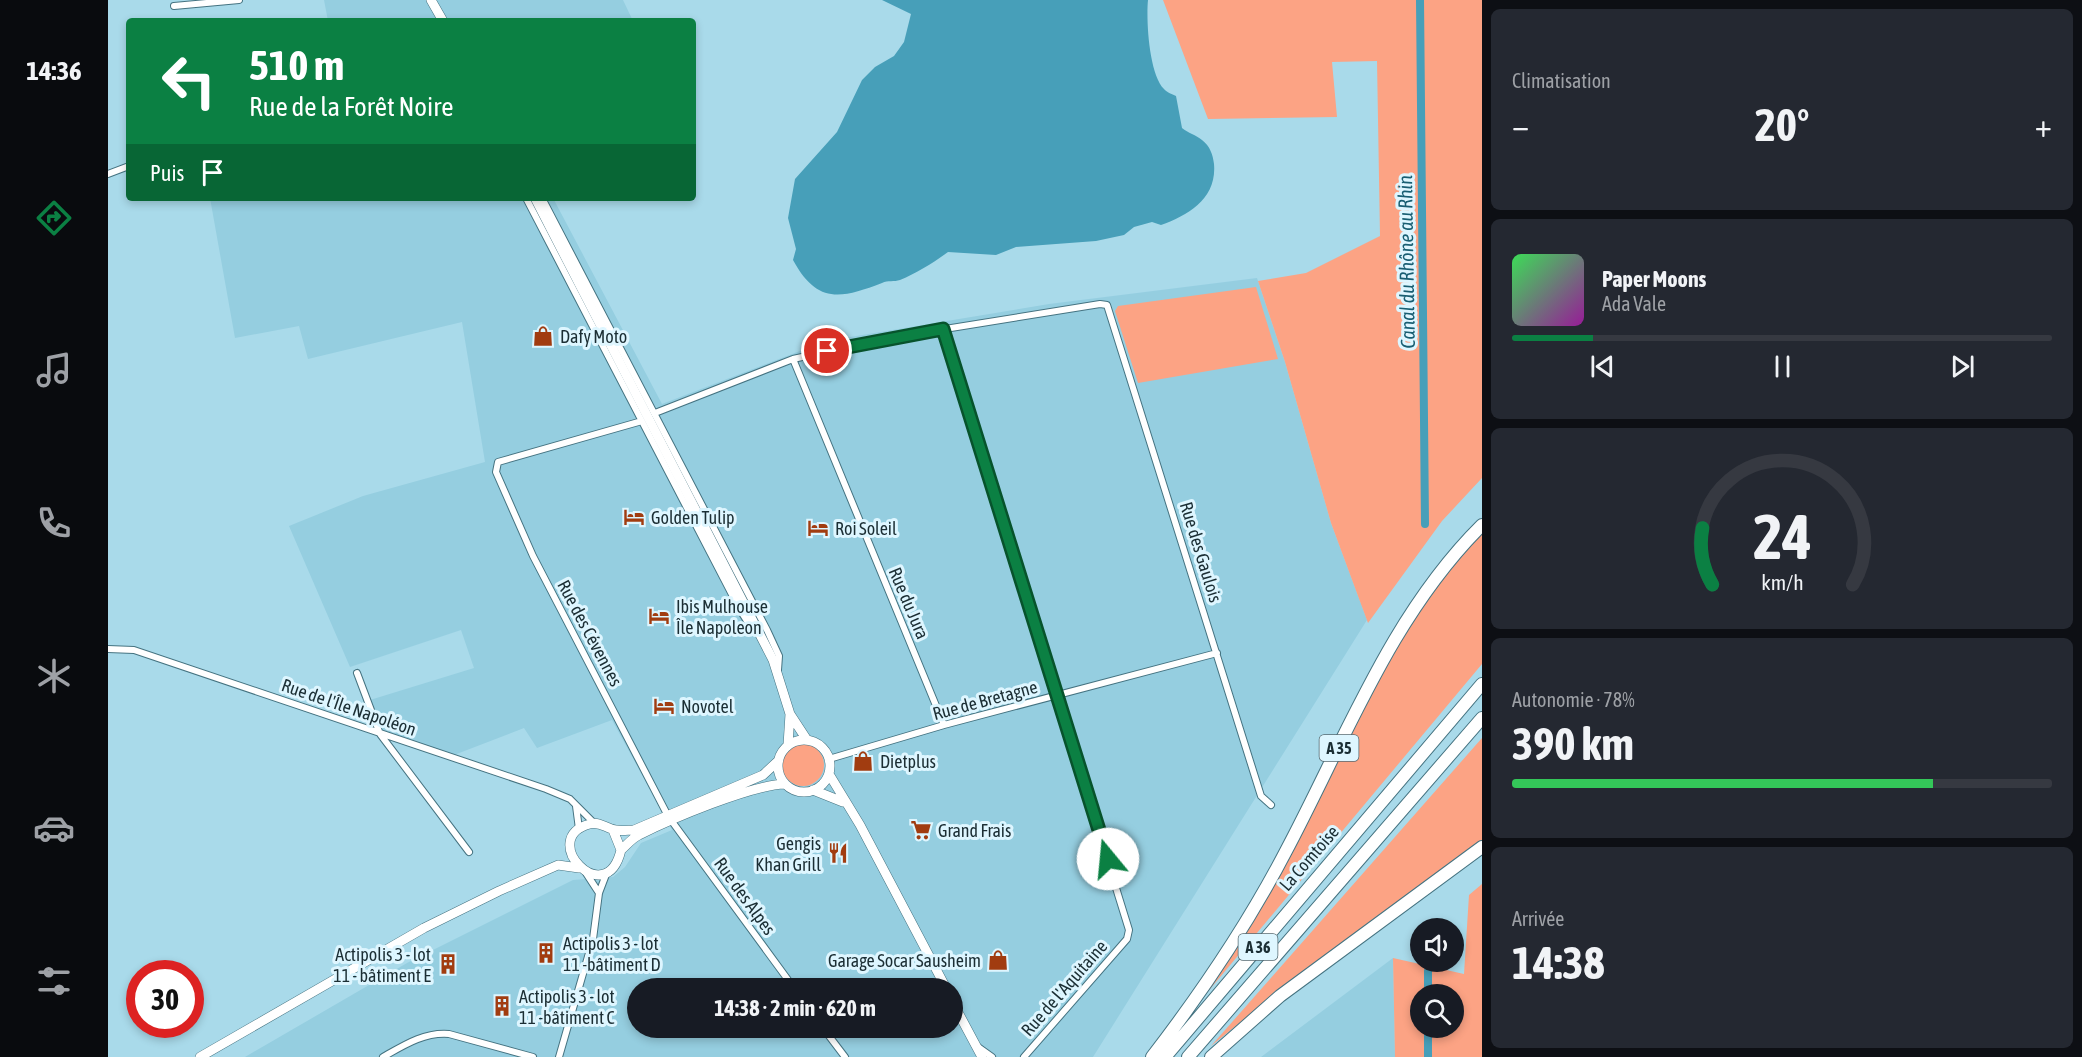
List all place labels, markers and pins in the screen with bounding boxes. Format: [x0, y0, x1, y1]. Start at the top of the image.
shop icon: Dafy Moto [531, 324, 555, 348]
pin [801, 325, 852, 376]
place label: Dafy Moto [560, 326, 627, 347]
hotel icon: Golden Tulip [622, 505, 646, 529]
place label: Golden Tulip [651, 507, 735, 528]
hotel icon: Roi Soleil [806, 516, 830, 540]
place label: Roi Soleil [835, 518, 897, 539]
place label: Ibis Mulhouse Île Napoleon [676, 596, 768, 638]
hotel icon: Ibis Mulhouse Île Napoleon [647, 604, 671, 628]
hotel icon: Novotel [652, 694, 676, 718]
place label: Novotel [681, 696, 734, 717]
shop icon: Dietplus [851, 749, 875, 773]
place label: Dietplus [880, 751, 936, 772]
supermarket icon: Grand Frais [909, 818, 933, 842]
place label: Grand Frais [938, 820, 1011, 841]
place label: Gengis Khan Grill [755, 833, 821, 875]
restaurant icon: Gengis Khan Grill [826, 841, 850, 865]
place label: Actipolis 3 - lot 11 -bâtiment D [563, 933, 661, 975]
building icon: Actipolis 3 - lot 11 -bâtiment D [534, 941, 558, 965]
place label: Actipolis 3 - lot 11 - bâtiment E [333, 944, 431, 986]
shop icon: Garage Socar Sausheim [986, 948, 1010, 972]
place label: Garage Socar Sausheim [828, 950, 981, 971]
building icon: Actipolis 3 - lot 11 - bâtiment E [436, 952, 460, 976]
place label: Actipolis 3 - lot 11 -bâtiment C [519, 986, 615, 1028]
building icon: Actipolis 3 - lot 11 -bâtiment C [490, 994, 514, 1018]

